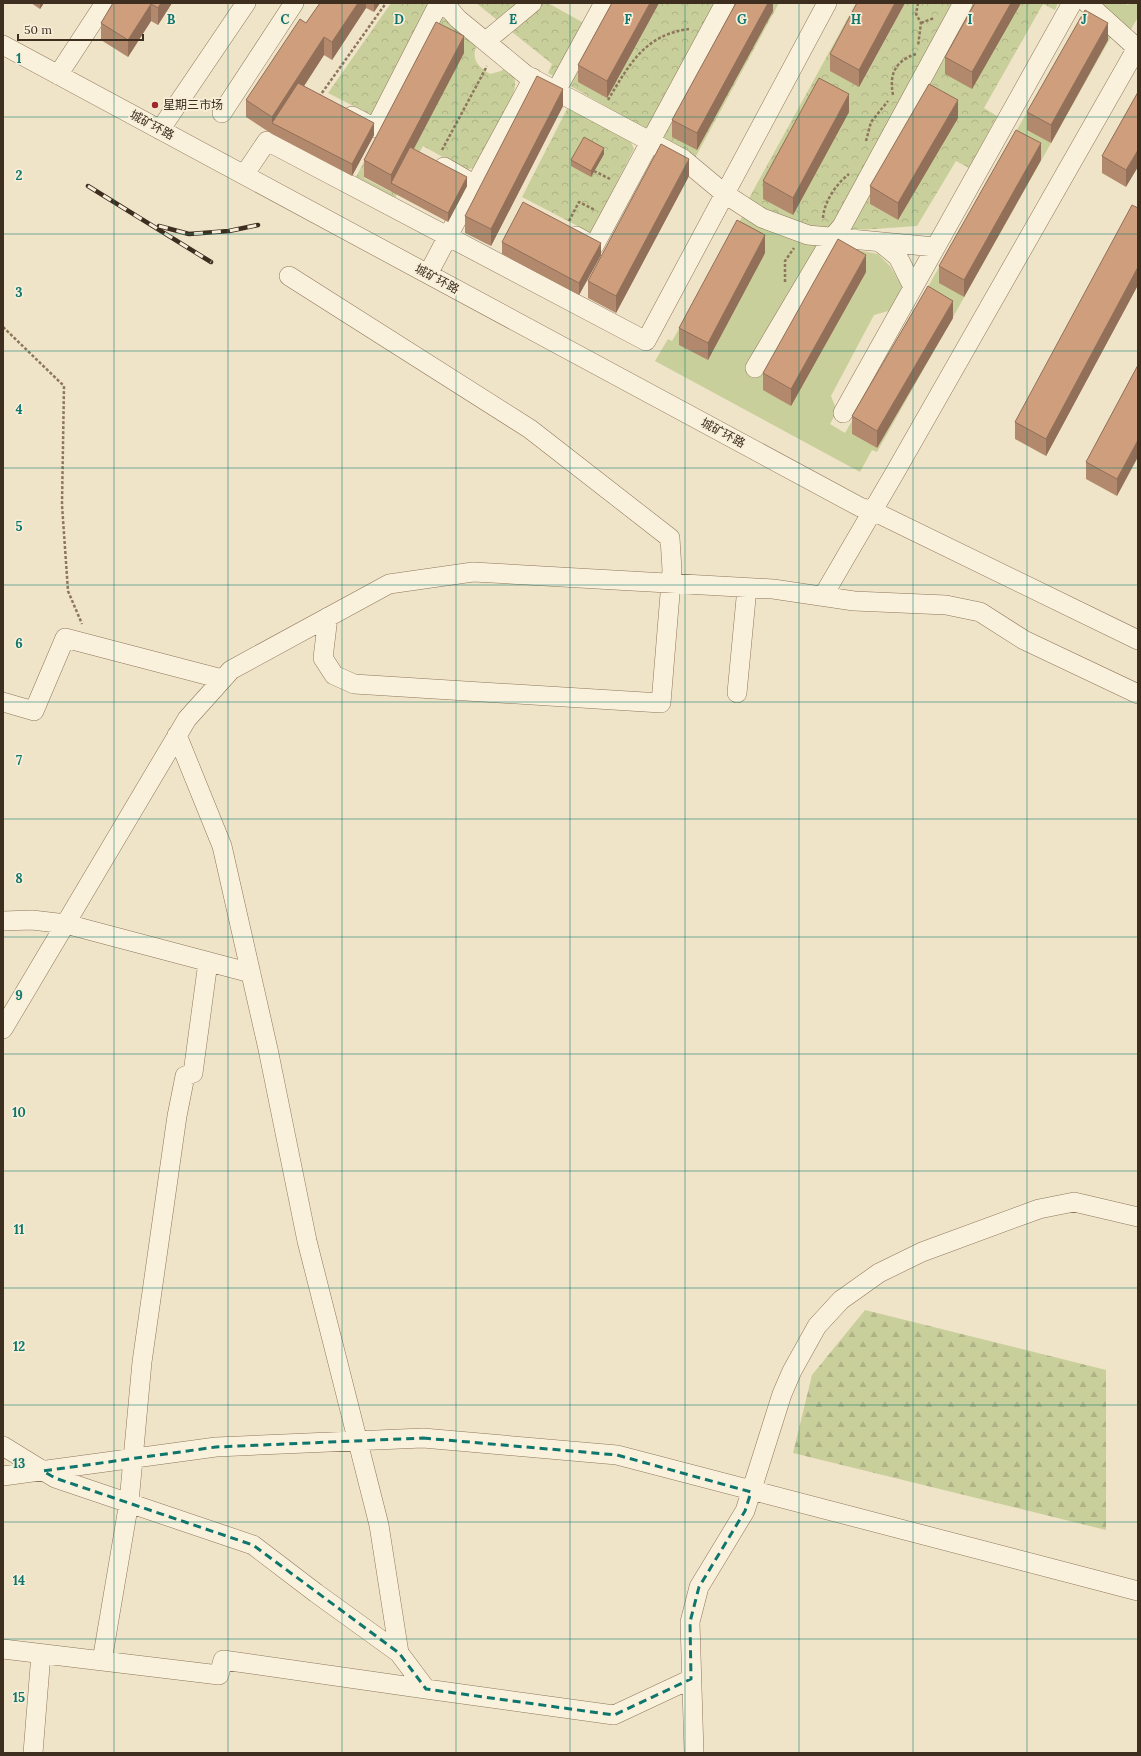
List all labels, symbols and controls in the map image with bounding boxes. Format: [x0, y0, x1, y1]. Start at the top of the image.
text: B [167, 11, 176, 28]
text: C [281, 11, 290, 28]
text: D [394, 11, 404, 28]
text: E [509, 11, 517, 28]
text: F [624, 11, 632, 28]
text: G [737, 11, 747, 28]
text: H [851, 11, 861, 28]
text: I [967, 11, 973, 28]
text: J [1081, 11, 1087, 28]
scale bar [18, 16, 143, 42]
text: 50 m [24, 22, 52, 37]
text: 1 [16, 50, 22, 67]
place label: 星期三市场 [163, 97, 223, 112]
marker: 星期三市场 [150, 100, 160, 110]
street label: 城矿环路 [128, 107, 177, 142]
text: 2 [16, 167, 23, 184]
street label: 城矿环路 [413, 261, 462, 296]
text: 3 [15, 284, 23, 301]
text: 4 [15, 401, 23, 418]
street label: 城矿环路 [699, 415, 748, 450]
text: 5 [15, 518, 23, 535]
text: 6 [15, 635, 23, 652]
text: 7 [16, 752, 22, 769]
text: 8 [15, 870, 23, 887]
text: 9 [15, 987, 23, 1004]
text: 10 [12, 1104, 26, 1121]
text: 11 [14, 1221, 24, 1238]
text: 12 [13, 1338, 25, 1355]
text: 13 [13, 1455, 25, 1472]
text: 14 [13, 1572, 25, 1589]
text: 15 [13, 1689, 25, 1706]

